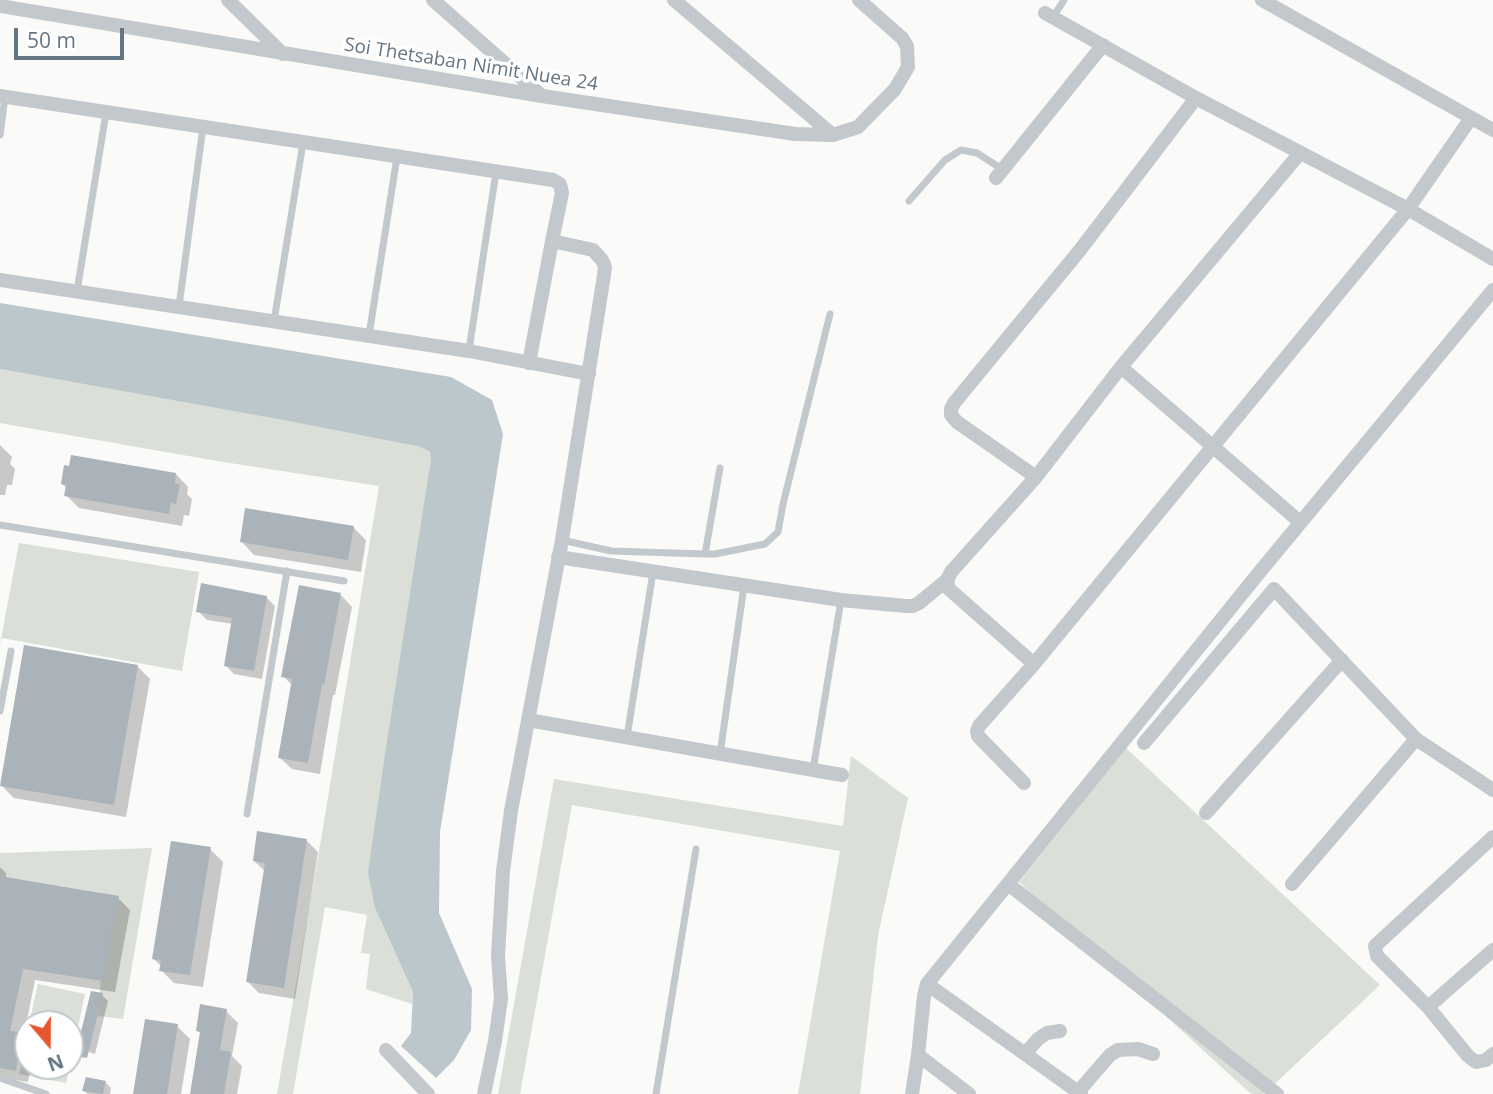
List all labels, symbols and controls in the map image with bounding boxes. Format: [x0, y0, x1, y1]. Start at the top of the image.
scale bar [18, 14, 128, 58]
text: 50 m [27, 26, 76, 54]
street label: Soi Thetsaban Nimit Nuea 24 [343, 34, 599, 96]
north arrow [14, 1010, 84, 1080]
text: N [44, 1048, 67, 1078]

